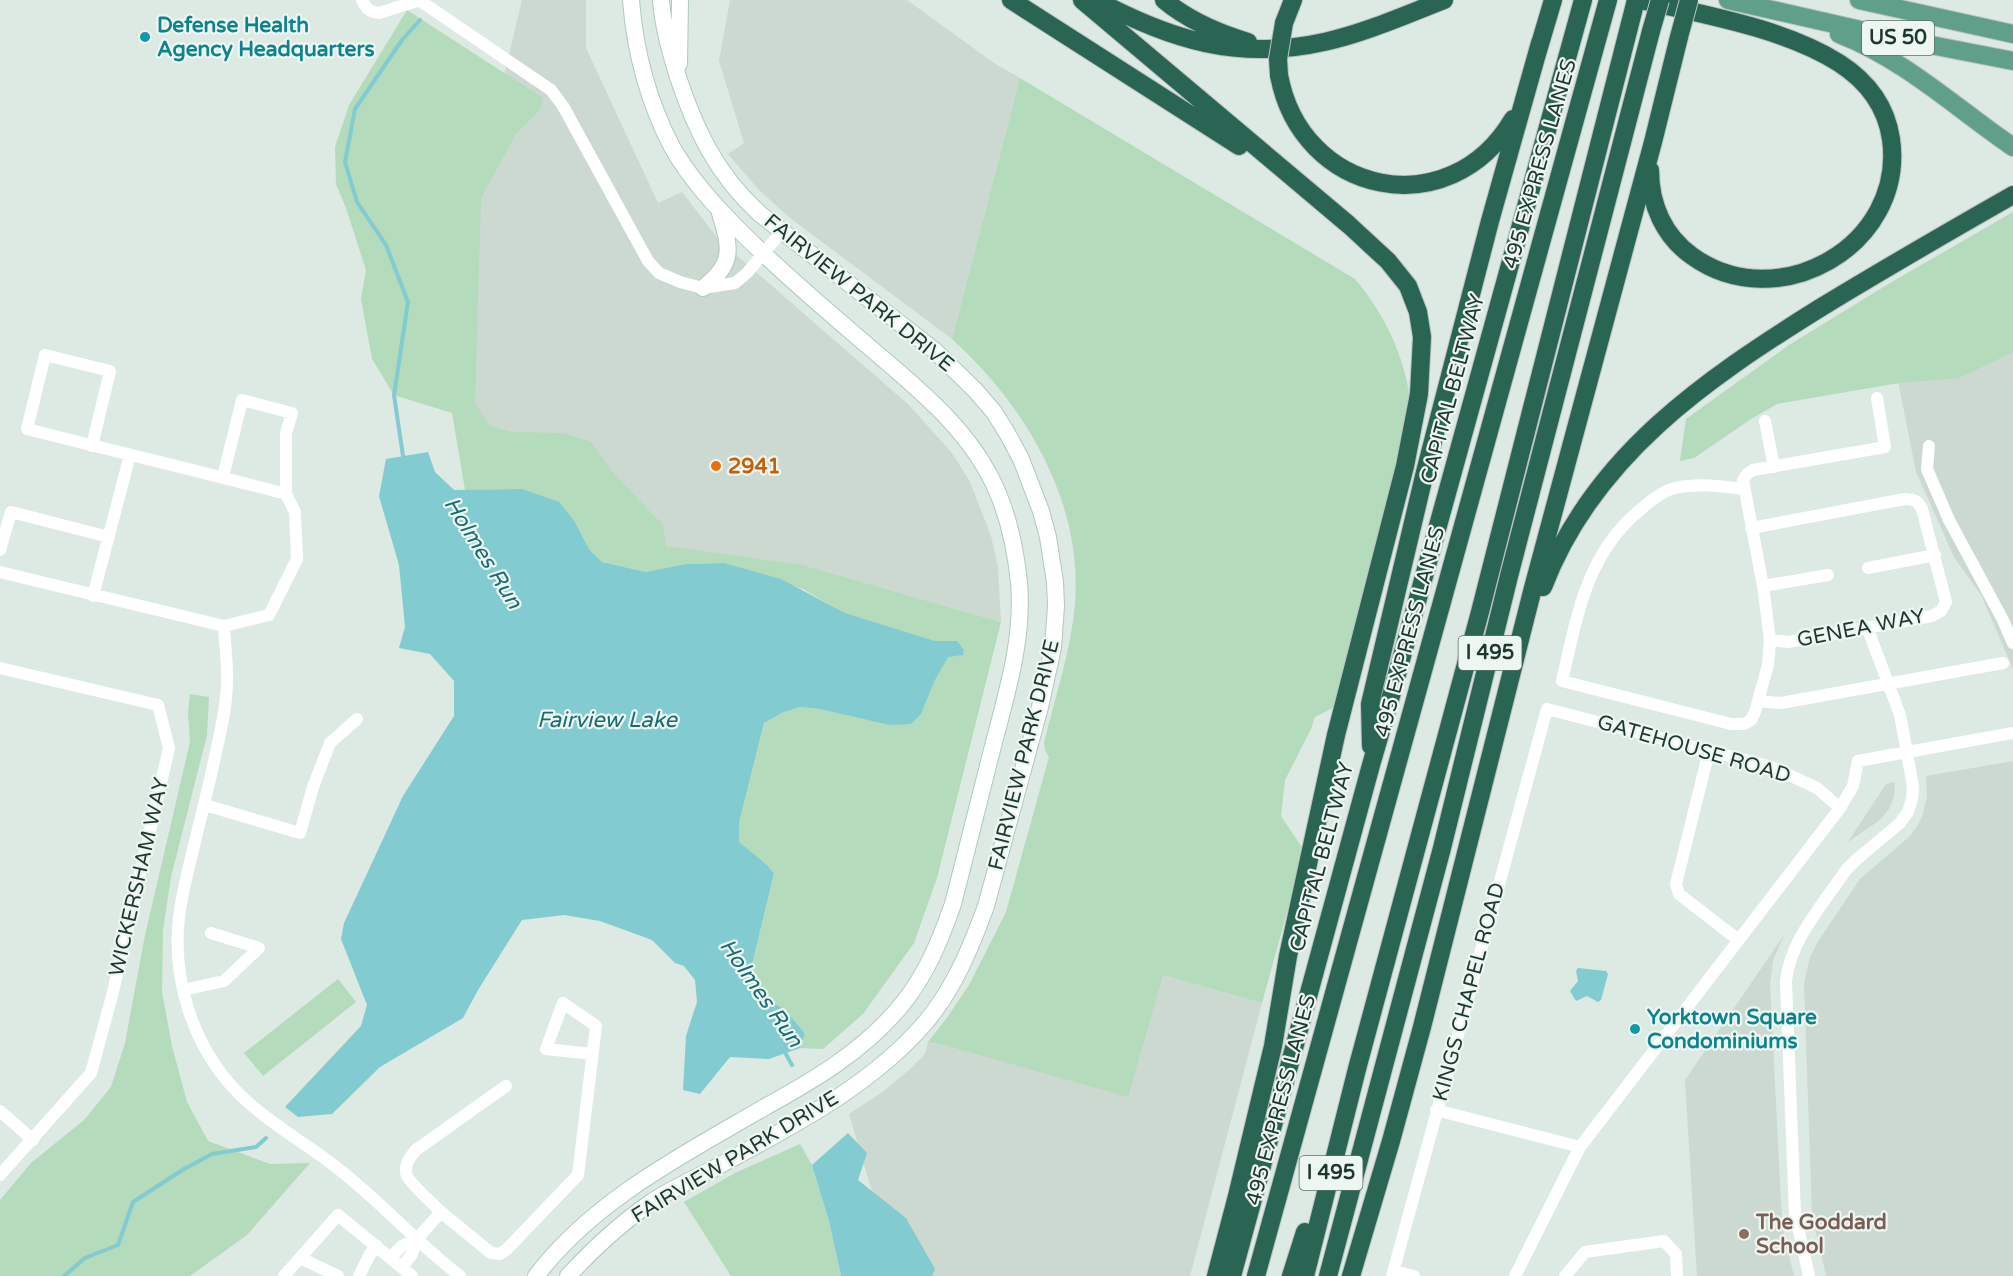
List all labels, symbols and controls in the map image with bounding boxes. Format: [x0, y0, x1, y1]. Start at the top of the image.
place label: Defense Health Agency Headquarters [157, 13, 375, 62]
road number: US 50 [1862, 21, 1934, 55]
marker: Defense Health Agency Headquarters [138, 30, 152, 44]
street label: 495 EXPRESS LANES [1498, 56, 1582, 272]
street label: FAIRVIEW PARK DRIVE [759, 209, 959, 377]
street label: CAPITAL BELTWAY [1416, 291, 1490, 487]
place label: 2941 [728, 454, 781, 479]
marker: 2941 [709, 459, 723, 473]
water label: Holmes Run [438, 492, 528, 614]
street label: 495 EXPRESS LANES [1370, 524, 1450, 740]
street label: GENEA WAY [1795, 603, 1927, 653]
road number: I 495 [1458, 636, 1522, 670]
street label: FAIRVIEW PARK DRIVE [983, 637, 1065, 873]
water label: Fairview Lake [537, 707, 678, 733]
street label: GATEHOUSE ROAD [1594, 709, 1794, 789]
street label: CAPITAL BELTWAY [1285, 759, 1359, 955]
street label: WICKERSHAM WAY [104, 775, 174, 979]
street label: KINGS CHAPEL ROAD [1428, 880, 1510, 1104]
water label: Holmes Run [714, 934, 808, 1053]
street label: 495 EXPRESS LANES [1241, 992, 1321, 1208]
place label: Yorktown Square Condominiums [1647, 1005, 1817, 1054]
marker: Yorktown Square Condominiums [1628, 1022, 1642, 1036]
street label: FAIRVIEW PARK DRIVE [627, 1085, 843, 1229]
road number: I 495 [1300, 1156, 1362, 1190]
place label: The Goddard School [1755, 1210, 1887, 1259]
marker: The Goddard School [1737, 1227, 1751, 1241]

